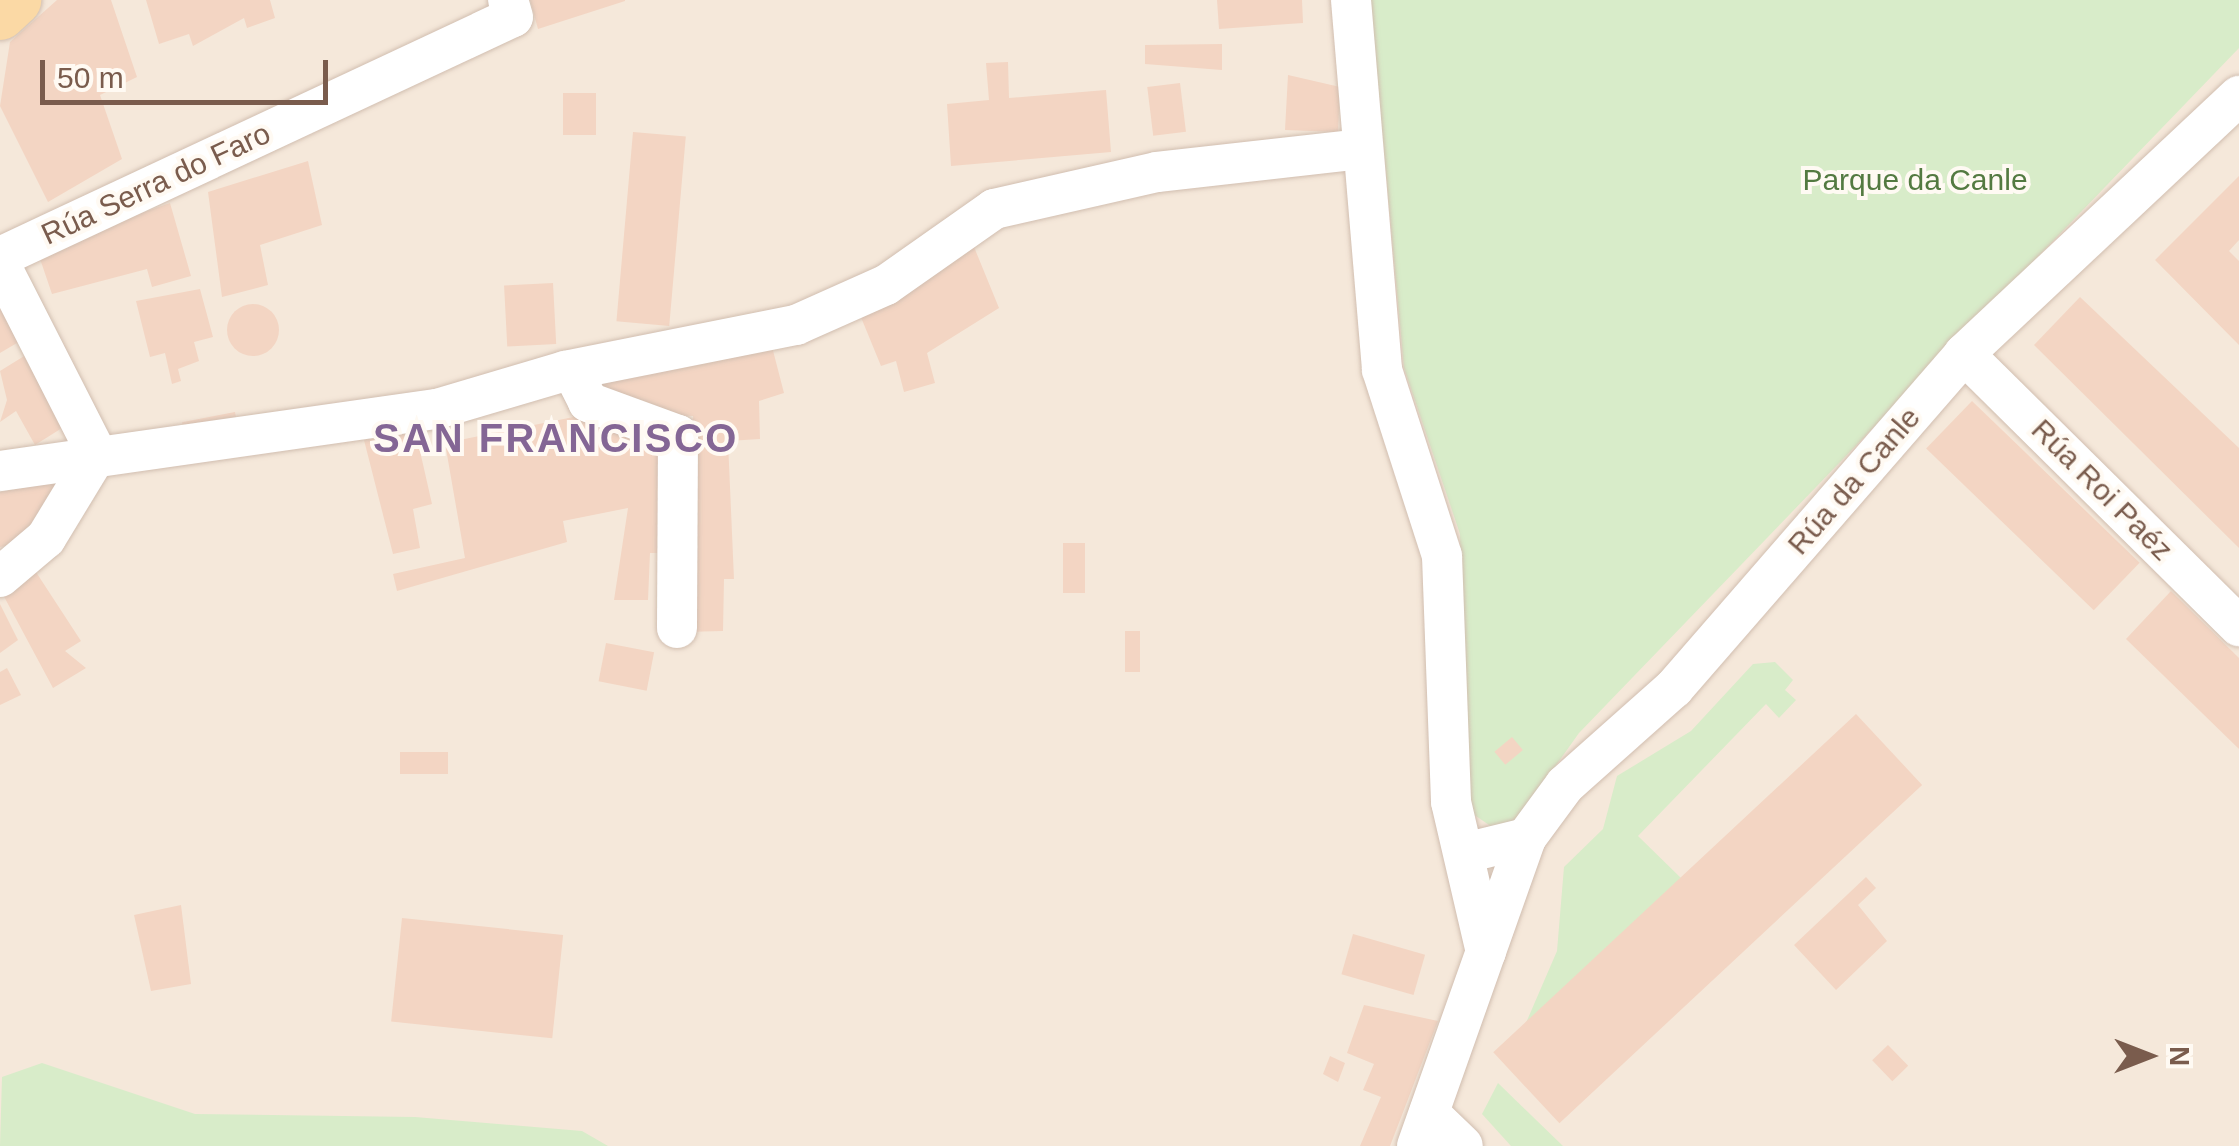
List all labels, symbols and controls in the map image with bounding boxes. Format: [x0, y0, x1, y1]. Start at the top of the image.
scale bar [45, 40, 332, 102]
text: 50 m [57, 61, 124, 94]
street label: Rúa Serra do Faro [36, 115, 276, 253]
park label: Parque da Canle [1802, 162, 2028, 198]
street label: Rúa da Canle [1780, 400, 1928, 562]
street label: Rúa Roi Paéz [2024, 412, 2180, 568]
district label: SAN FRANCISCO [373, 414, 739, 462]
north arrow [2099, 1006, 2199, 1106]
text: N [2164, 1046, 2195, 1066]

